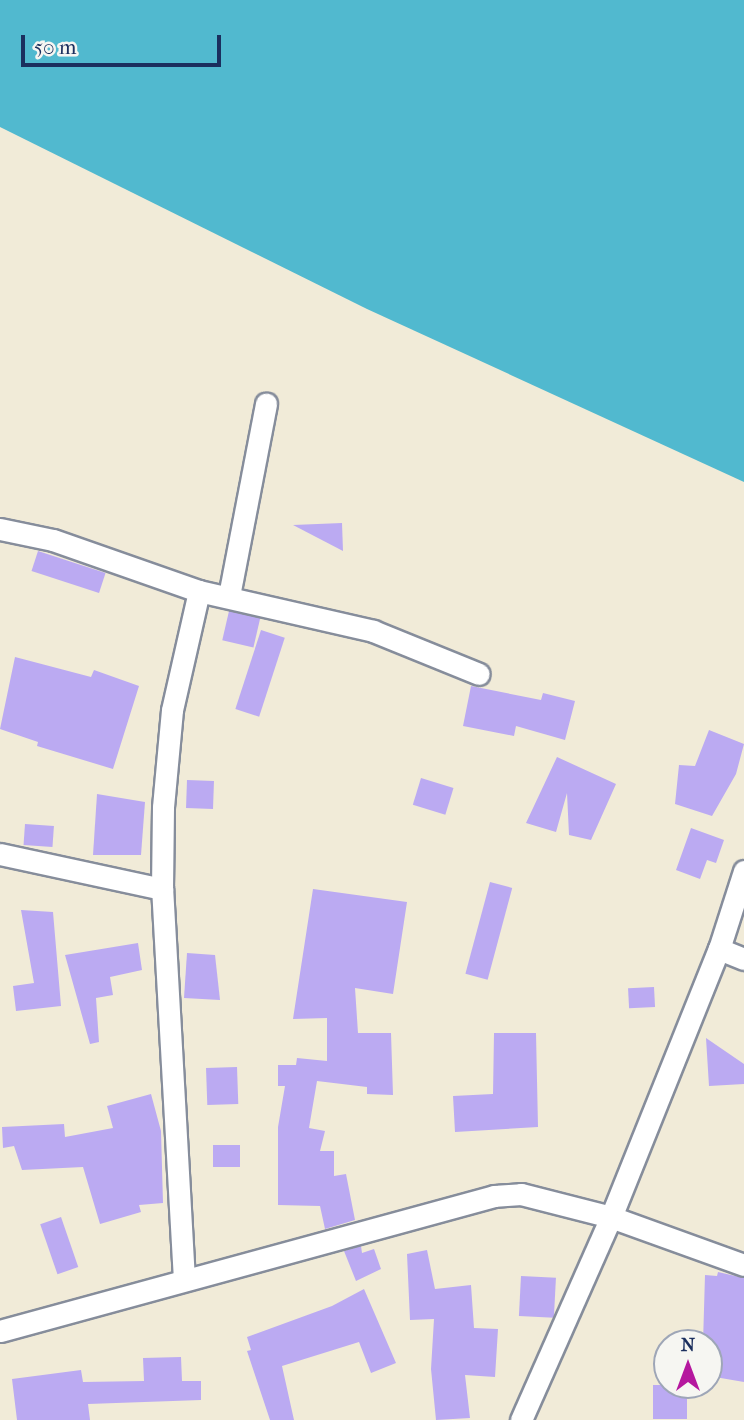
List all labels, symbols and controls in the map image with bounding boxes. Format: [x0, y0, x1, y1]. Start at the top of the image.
scale bar [24, 21, 224, 65]
text: 50 m [34, 35, 77, 59]
north arrow [653, 1329, 723, 1399]
text: N [681, 1334, 695, 1356]

